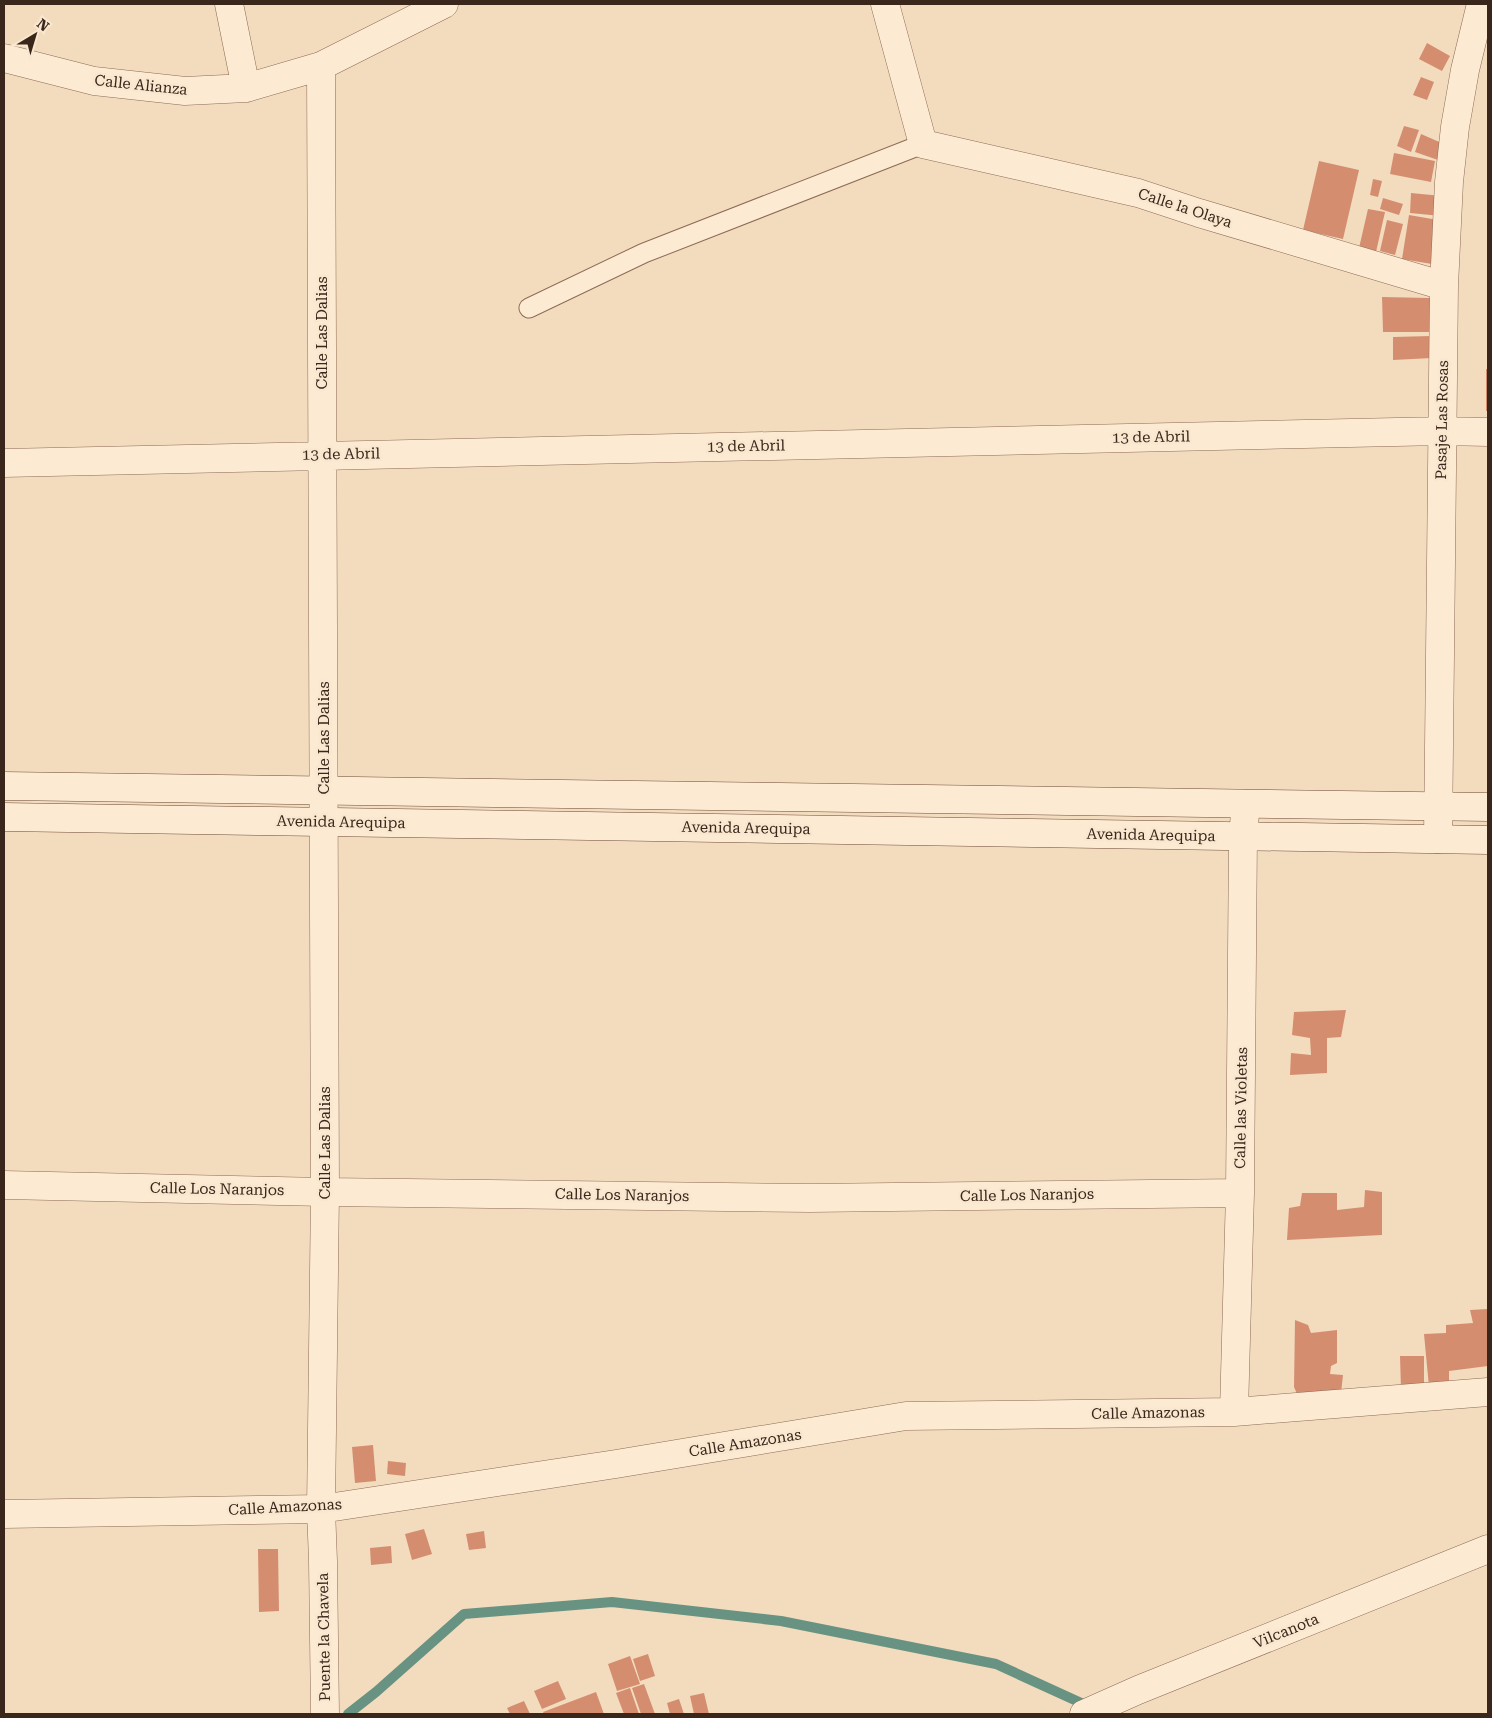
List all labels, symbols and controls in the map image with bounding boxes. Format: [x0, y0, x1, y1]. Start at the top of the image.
north arrow [10, 10, 60, 60]
text: N [34, 15, 52, 35]
street label: Calle Alianza [94, 71, 188, 99]
street label: Calle la Olaya [1136, 184, 1234, 232]
street label: Calle Las Dalias [313, 276, 331, 390]
street label: Pasaje Las Rosas [1432, 360, 1452, 480]
street label: 13 de Abril [1112, 427, 1191, 447]
street label: 13 de Abril [707, 436, 786, 456]
street label: 13 de Abril [302, 444, 381, 464]
street label: Calle Las Dalias [315, 681, 333, 795]
street label: Avenida Arequipa [276, 812, 406, 832]
street label: Avenida Arequipa [681, 818, 811, 838]
street label: Avenida Arequipa [1086, 825, 1216, 845]
street label: Calle las Violetas [1231, 1047, 1251, 1169]
street label: Calle Las Dalias [316, 1086, 334, 1200]
street label: Calle Los Naranjos [150, 1179, 284, 1199]
street label: Calle Los Naranjos [555, 1185, 689, 1205]
street label: Calle Los Naranjos [960, 1185, 1094, 1205]
street label: Calle Amazonas [1091, 1403, 1205, 1423]
street label: Calle Amazonas [687, 1425, 803, 1461]
street label: Calle Amazonas [228, 1495, 342, 1519]
street label: Puente la Chavela [314, 1573, 334, 1701]
street label: Vilcanota [1251, 1610, 1321, 1652]

